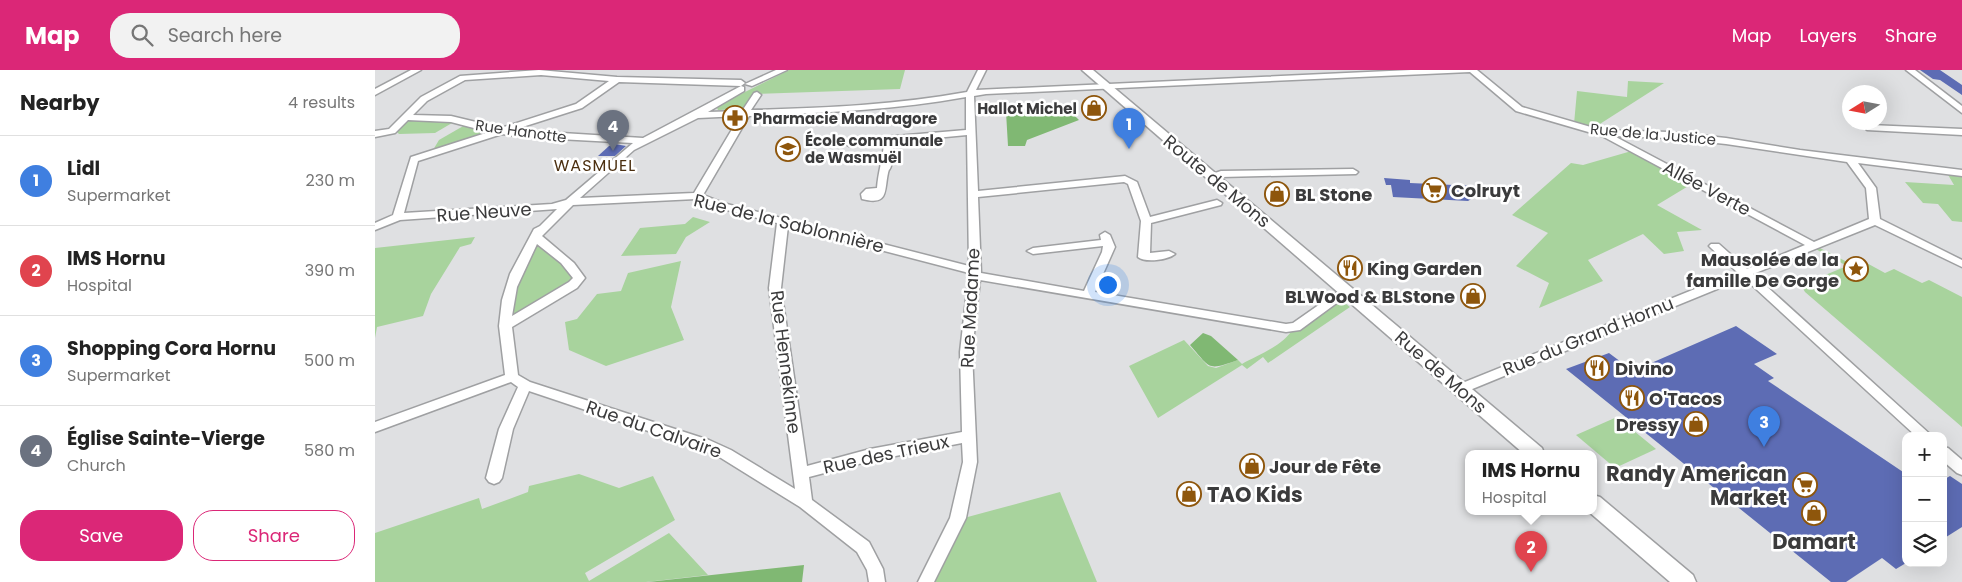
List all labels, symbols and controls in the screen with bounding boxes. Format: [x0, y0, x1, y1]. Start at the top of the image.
search box [110, 13, 460, 58]
text: Map [25, 19, 80, 52]
icon: search [128, 21, 156, 49]
text: Search here [168, 22, 282, 49]
text: Map [1732, 23, 1772, 48]
text: Layers [1800, 23, 1857, 48]
text: Share [1885, 23, 1937, 48]
north arrow [1842, 85, 1887, 130]
text: Nearby [20, 88, 100, 117]
text: 4 results [288, 91, 355, 114]
shop icon: Hallot Michel [1081, 95, 1107, 121]
place label: Hallot Michel [977, 98, 1077, 119]
pharmacy icon: Pharmacie Mandragore [722, 105, 748, 131]
place label: Pharmacie Mandragore [753, 108, 937, 129]
pin: 1 [1113, 108, 1145, 149]
pin: 4 [597, 110, 629, 151]
street label: Rue Hanotte [474, 114, 568, 148]
street label: Rue de la Justice [1589, 118, 1717, 150]
street label: Route de Mons [1158, 129, 1276, 233]
place label: École communale de Wasmuël [805, 130, 943, 168]
school or university icon: École communale de Wasmuël [775, 136, 801, 162]
district label: WASMUEL [554, 154, 636, 177]
street label: Allée Verte [1659, 154, 1755, 222]
text: Lidl [67, 155, 100, 182]
text: 1 [33, 169, 39, 192]
text: 230 m [306, 169, 355, 192]
supermarket icon: Colruyt [1421, 177, 1447, 203]
place label: Colruyt [1451, 178, 1520, 203]
shop icon: BL Stone [1264, 181, 1290, 207]
place label: BL Stone [1295, 182, 1372, 207]
text: Supermarket [67, 184, 171, 207]
street label: Rue de la Sablonnière [691, 187, 887, 259]
street label: Rue Neuve [436, 196, 532, 228]
text: IMS Hornu [67, 245, 166, 272]
street label: Rue Madame [954, 247, 986, 369]
place label: Mausolée de la famille De Gorge [1686, 247, 1839, 293]
restaurant icon: King Garden [1337, 255, 1363, 281]
place label: King Garden [1367, 256, 1482, 281]
place icon: Mausolée de la famille De Gorge [1843, 256, 1869, 282]
text: 2 [31, 259, 41, 282]
text: 390 m [305, 259, 355, 282]
your location [1095, 272, 1121, 298]
text: Hospital [67, 274, 132, 297]
shop icon: BLWood & BLStone [1460, 283, 1486, 309]
place label: BLWood & BLStone [1285, 284, 1455, 309]
street label: Rue Hennekinne [765, 289, 807, 435]
street label: Rue du Grand Hornu [1499, 290, 1677, 382]
street label: Rue de Mons [1390, 325, 1492, 419]
text: Shopping Cora Hornu [67, 335, 276, 362]
text: 3 [31, 349, 41, 372]
text: 500 m [304, 349, 355, 372]
restaurant icon: Divino [1584, 355, 1610, 381]
place label: Divino [1615, 356, 1674, 381]
text: Supermarket [67, 364, 171, 387]
restaurant icon: O'Tacos [1619, 385, 1645, 411]
place label: O'Tacos [1649, 386, 1722, 411]
street label: Rue du Calvaire [583, 394, 725, 464]
pin: 3 [1748, 406, 1780, 447]
shop icon: Dressy [1683, 411, 1709, 437]
place label: Dressy [1616, 412, 1680, 437]
text: Église Sainte-Vierge [67, 425, 265, 452]
street label: Rue des Trieux [821, 428, 952, 480]
map controls [1902, 432, 1947, 567]
button: + [1902, 432, 1947, 477]
text: 4 [31, 439, 41, 462]
text: 580 m [304, 439, 355, 462]
popup [1465, 450, 1597, 515]
shop icon: Jour de Fête [1239, 453, 1265, 479]
text: Church [67, 454, 126, 477]
place label: Jour de Fête [1269, 454, 1381, 479]
text: IMS Hornu [1482, 457, 1580, 484]
place label: Randy American Market [1606, 459, 1787, 512]
supermarket icon: Randy American Market [1792, 472, 1818, 498]
button: − [1902, 477, 1947, 522]
place label: TAO Kids [1207, 480, 1303, 509]
shop icon: TAO Kids [1176, 481, 1202, 507]
text: Hospital [1482, 486, 1547, 509]
shop icon: Damart [1801, 500, 1827, 526]
button: Save [20, 510, 183, 561]
button: Share [193, 510, 355, 561]
button: layers [1902, 522, 1947, 567]
place label: Damart [1772, 527, 1856, 556]
pin: 2 [1515, 531, 1547, 572]

